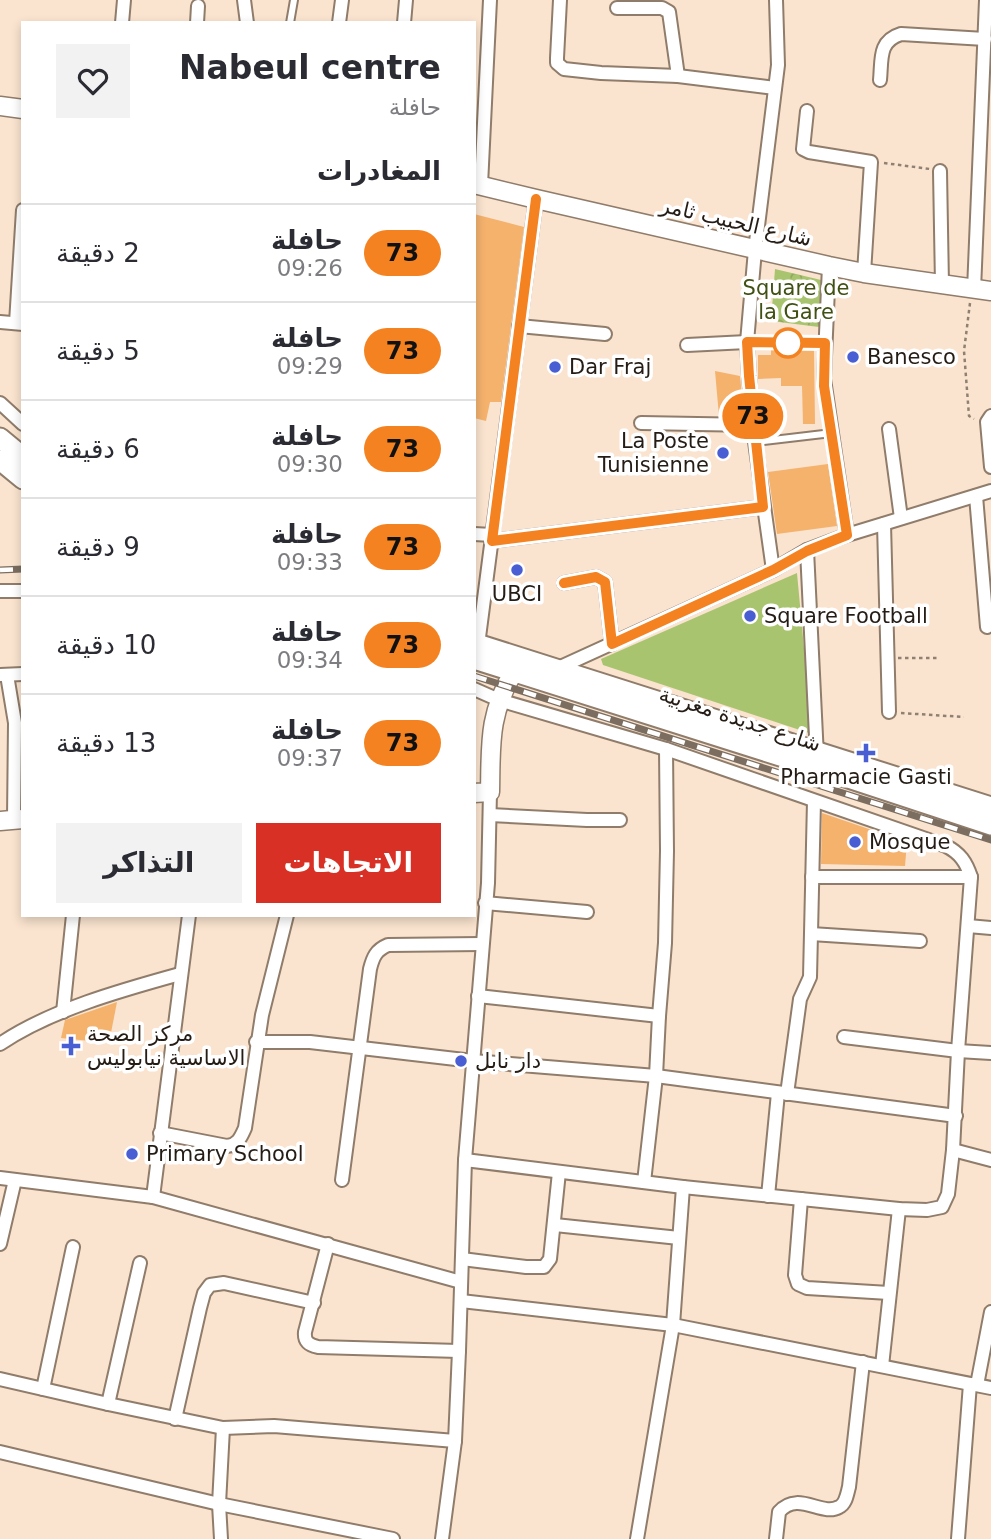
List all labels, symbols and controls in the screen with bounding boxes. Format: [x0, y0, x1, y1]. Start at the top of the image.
button: heart [56, 44, 130, 118]
text: Nabeul centre [179, 48, 441, 87]
text: حافلة [389, 94, 441, 120]
text: المغادرات [317, 156, 441, 186]
street label: شارع الحبيب ثامر [657, 193, 814, 251]
text: حافلة [271, 225, 343, 255]
text: 2 دقيقة [56, 238, 140, 268]
text: 73 [386, 239, 419, 267]
text: 09:26 [277, 255, 343, 281]
park label: Square de la Gare [743, 276, 849, 324]
text: حافلة [271, 323, 343, 353]
unlabelled marker [773, 328, 803, 358]
text: 5 دقيقة [56, 336, 140, 366]
text: 73 [386, 337, 419, 365]
place label: Banesco [867, 345, 956, 369]
marker: Banesco [845, 349, 861, 365]
text: 09:29 [277, 353, 343, 379]
place label: Dar Fraj [569, 355, 651, 379]
marker: Dar Fraj [547, 359, 563, 375]
line badge: 73 [722, 393, 784, 439]
text: 73 [736, 402, 770, 430]
text: حافلة [271, 421, 343, 451]
place label: La Poste Tunisienne [597, 429, 709, 477]
text: 6 دقيقة [56, 434, 140, 464]
text: 73 [386, 435, 419, 463]
marker: La Poste Tunisienne [715, 445, 731, 461]
text: 09:30 [277, 451, 343, 477]
text: حافلة [271, 519, 343, 549]
text: 9 دقيقة [56, 532, 140, 562]
text: 73 [386, 533, 419, 561]
text: 09:33 [277, 549, 343, 575]
marker: UBCI [509, 562, 525, 578]
place label: UBCI [492, 582, 542, 606]
place label: Square Football [764, 604, 928, 628]
marker: Square Football [742, 608, 758, 624]
text: حافلة [271, 617, 343, 647]
text: 10 دقيقة [56, 630, 156, 660]
text: 73 [386, 631, 419, 659]
text: 09:34 [277, 647, 343, 673]
street label: شارع جديدة مغربية [656, 682, 824, 756]
text: حافلة [271, 715, 343, 745]
text: 13 دقيقة [56, 728, 156, 758]
text: 73 [386, 729, 419, 757]
text: 09:37 [277, 745, 343, 771]
marker: Pharmacie Gasti [858, 745, 874, 761]
place label: Pharmacie Gasti [780, 765, 952, 789]
button: التذاكر [56, 823, 242, 903]
button: الاتجاهات [256, 823, 441, 903]
place label: Mosque [869, 830, 950, 854]
marker: Mosque [847, 834, 863, 850]
place label: مركز الصحة الاساسية نيابوليس [87, 1022, 245, 1070]
marker: مركز الصحة الاساسية نيابوليس [61, 1036, 81, 1056]
place label: دار نابل [475, 1049, 541, 1073]
marker: دار نابل [453, 1053, 469, 1069]
place label: Primary School [146, 1142, 304, 1166]
marker: Primary School [124, 1146, 140, 1162]

